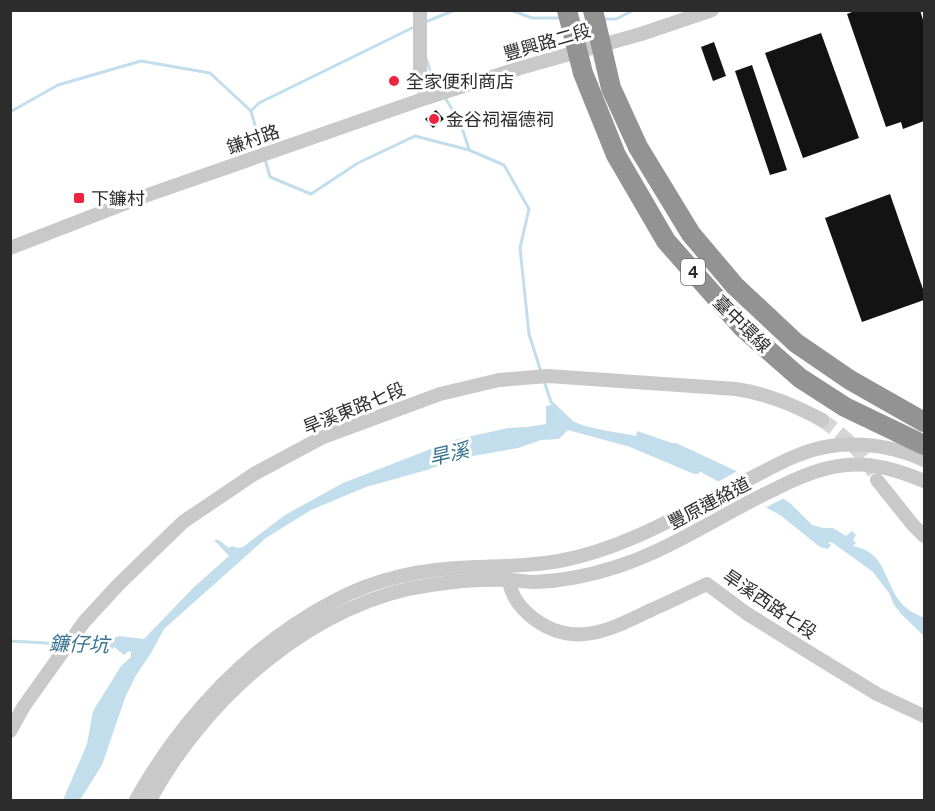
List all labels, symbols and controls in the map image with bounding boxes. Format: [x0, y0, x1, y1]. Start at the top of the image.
street label: 豐興路二段 [501, 20, 593, 64]
place label: 全家便利商店 [406, 71, 514, 92]
marker: 全家便利商店 [387, 74, 401, 88]
place label: 金谷祠福德祠 [446, 109, 554, 130]
marker: 金谷祠福德祠 [427, 112, 441, 126]
street label: 鎌村路 [224, 120, 282, 158]
place label: 下鐮村 [91, 188, 145, 209]
marker: 下鐮村 [72, 191, 86, 205]
road number: 4 [681, 259, 705, 285]
street label: 臺中環線 [709, 291, 775, 357]
street label: 旱溪東路七段 [300, 378, 408, 438]
water label: 旱溪 [427, 437, 474, 470]
street label: 豐原連絡道 [664, 473, 754, 533]
street label: 旱溪西路七段 [719, 565, 821, 643]
water label: 鐮仔坑 [49, 631, 112, 657]

